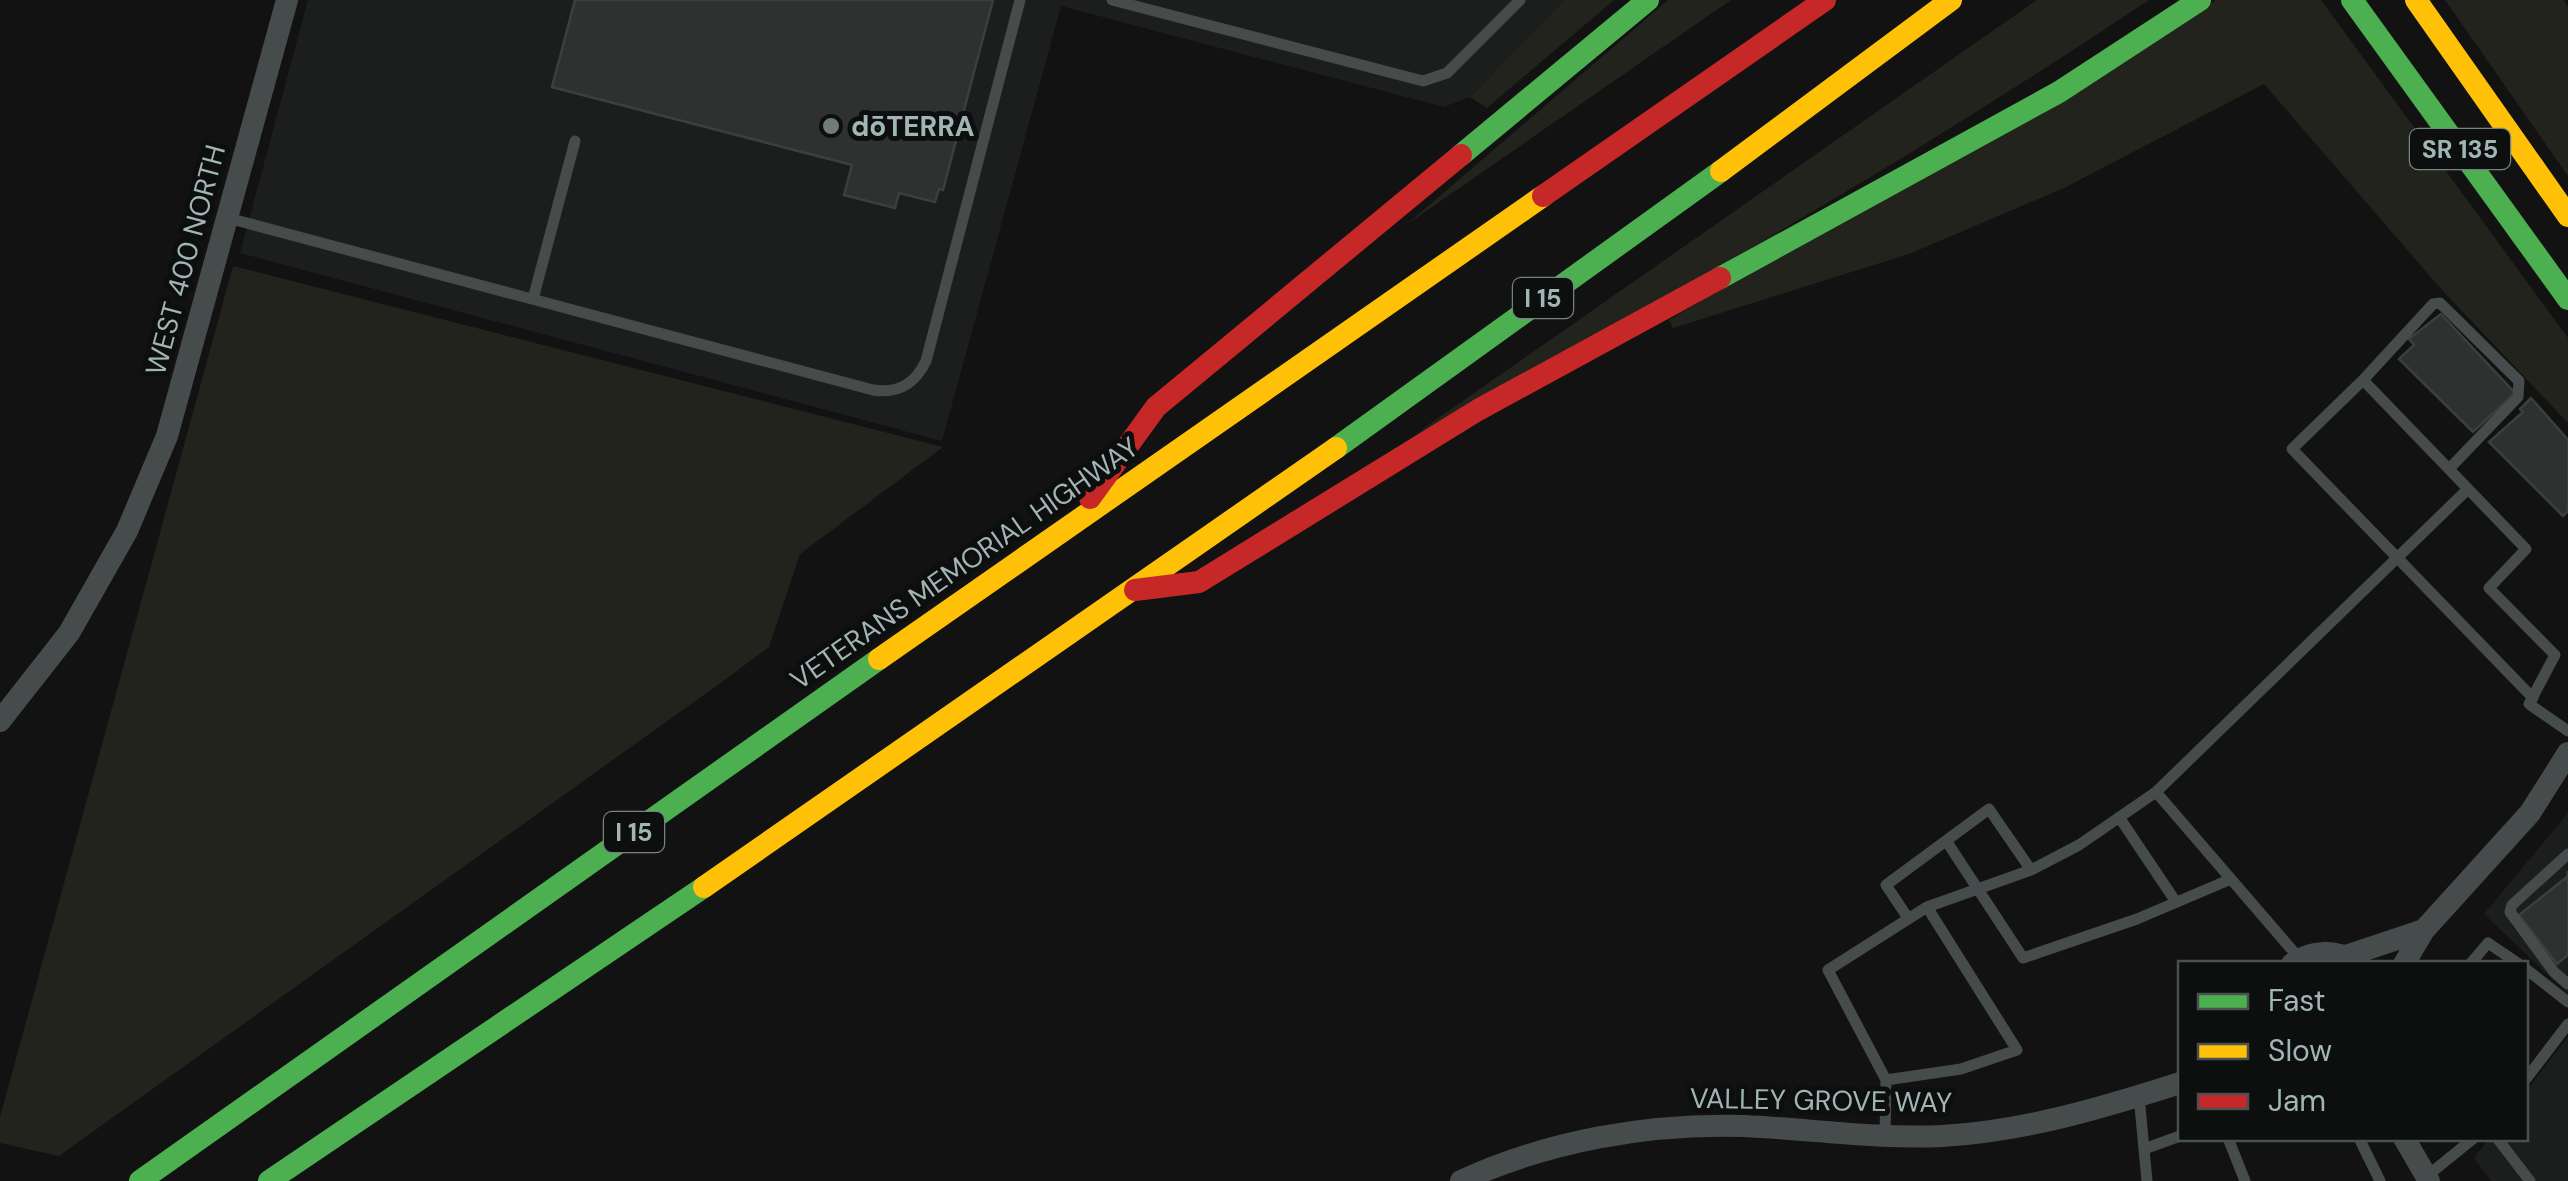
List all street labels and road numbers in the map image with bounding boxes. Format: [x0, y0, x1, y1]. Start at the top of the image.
road number: SR 135 [2410, 129, 2510, 169]
street label: WEST 400 NORTH [137, 141, 234, 379]
road number: I 15 [1513, 278, 1573, 318]
street label: VETERANS MEMORIAL HIGHWAY [783, 429, 1146, 698]
road number: I 15 [604, 812, 664, 852]
street label: VALLEY GROVE WAY [1690, 1080, 1952, 1121]

